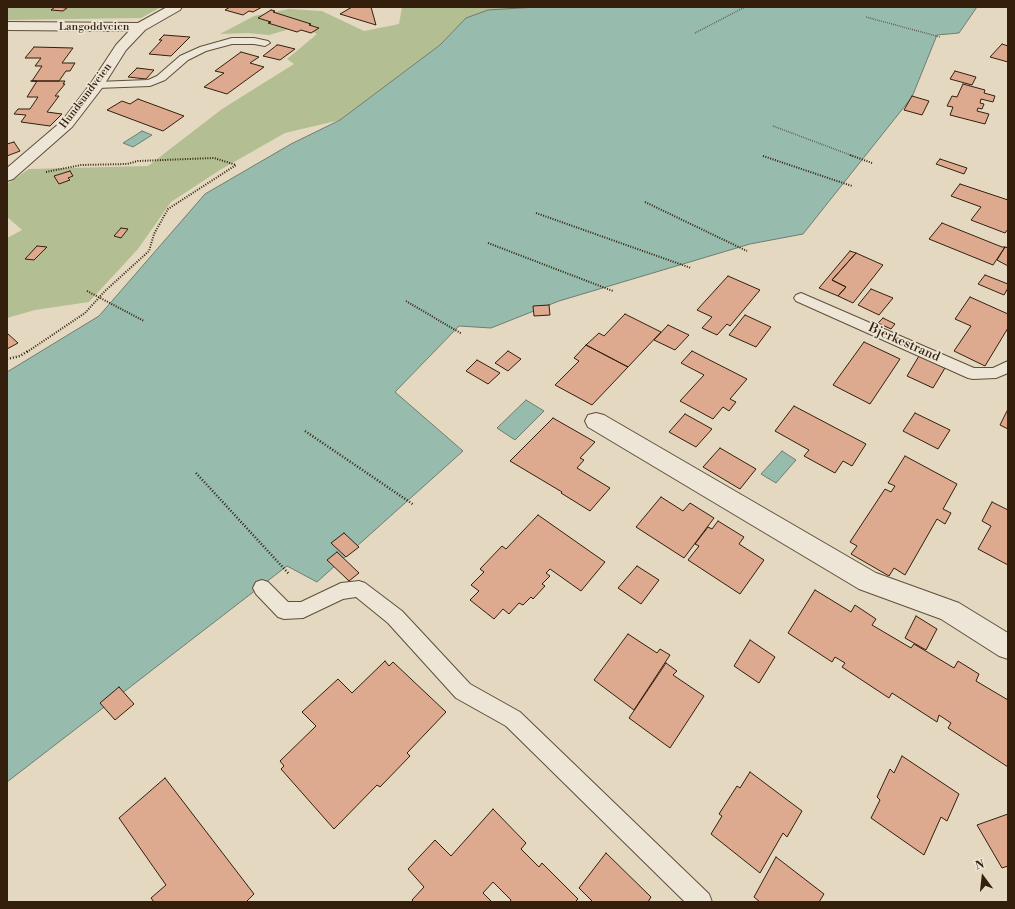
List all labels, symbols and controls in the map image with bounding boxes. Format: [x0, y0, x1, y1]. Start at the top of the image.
street label: Langoddveien [59, 20, 129, 34]
street label: Hundsundveien [57, 61, 115, 131]
street label: Bjerkestrand [866, 320, 942, 366]
north arrow [963, 857, 1003, 897]
text: N [974, 858, 986, 873]

